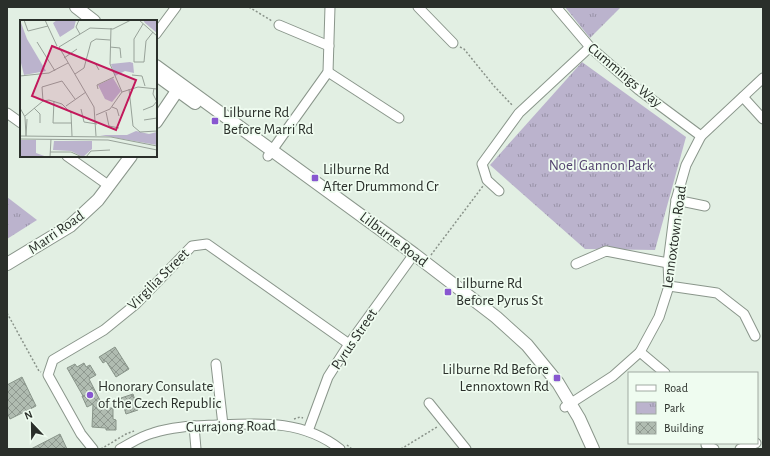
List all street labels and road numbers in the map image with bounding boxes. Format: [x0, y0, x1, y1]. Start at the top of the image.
street label: Cummings Way [585, 40, 665, 111]
street label: Lennoxtown Road [660, 184, 689, 290]
street label: Marri Road [26, 208, 87, 257]
street label: Lilburne Road [357, 209, 431, 270]
street label: Virgilia Street [125, 246, 192, 313]
street label: Pyrus Street [329, 306, 380, 373]
street label: Currajong Road [186, 418, 276, 435]

